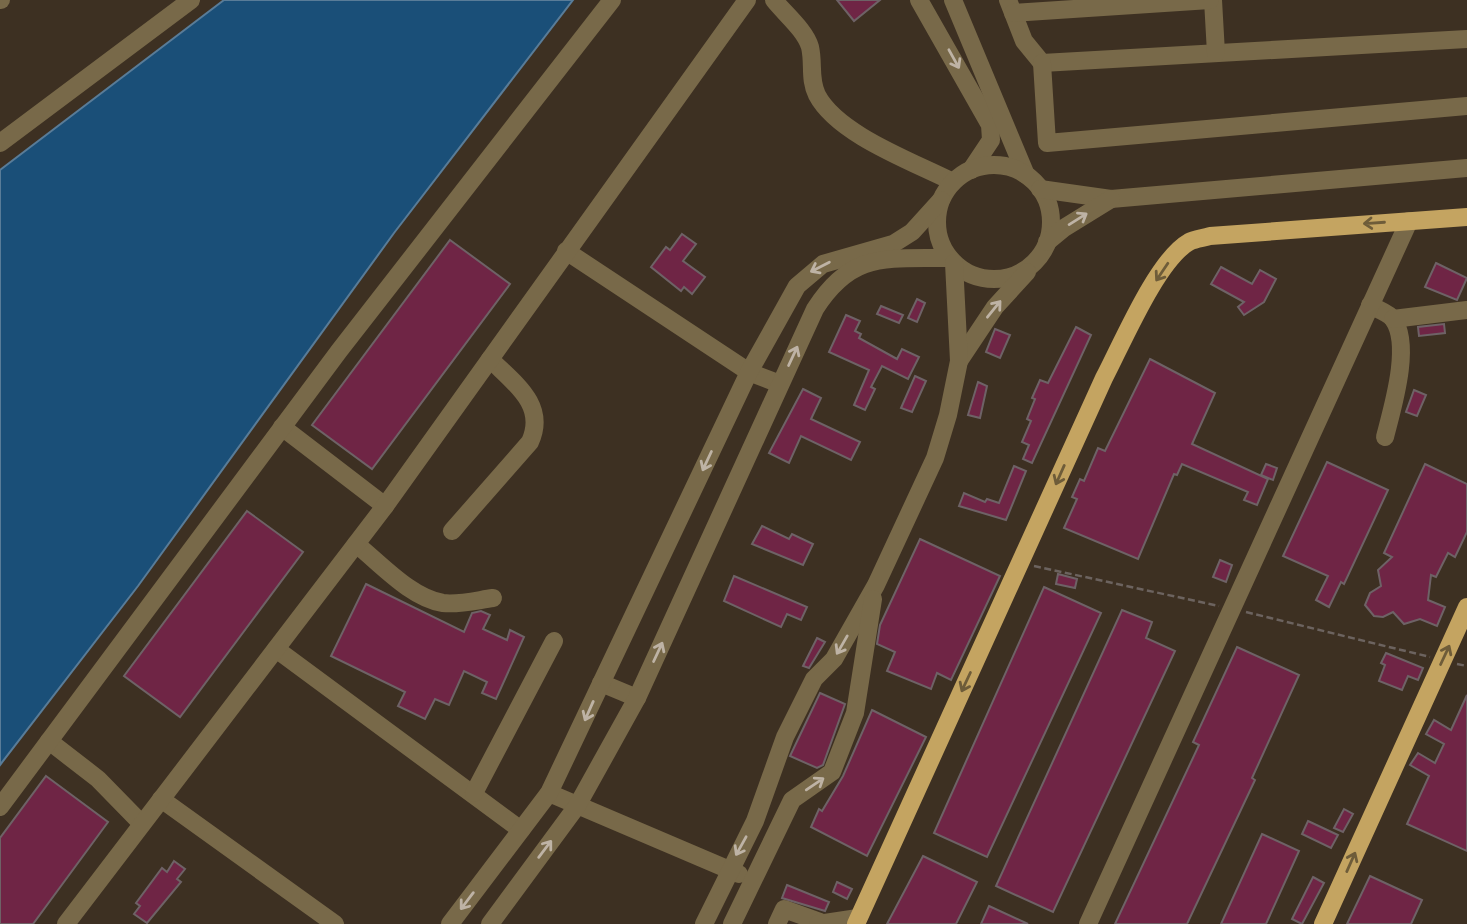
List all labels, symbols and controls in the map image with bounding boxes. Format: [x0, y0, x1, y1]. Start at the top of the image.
one-way arrow [947, 48, 961, 68]
one-way arrow [1068, 212, 1087, 226]
one-way arrow [1364, 217, 1386, 230]
one-way arrow [810, 261, 831, 274]
one-way arrow [1155, 262, 1169, 281]
one-way arrow [986, 301, 1002, 319]
one-way arrow [787, 346, 800, 368]
one-way arrow [700, 450, 713, 471]
one-way arrow [1053, 464, 1066, 485]
one-way arrow [835, 634, 849, 654]
one-way arrow [652, 642, 665, 664]
one-way arrow [1439, 644, 1452, 666]
one-way arrow [959, 671, 972, 692]
one-way arrow [582, 699, 595, 721]
one-way arrow [805, 777, 824, 791]
one-way arrow [734, 835, 748, 856]
one-way arrow [538, 840, 552, 859]
one-way arrow [1345, 852, 1358, 873]
one-way arrow [460, 892, 475, 911]

